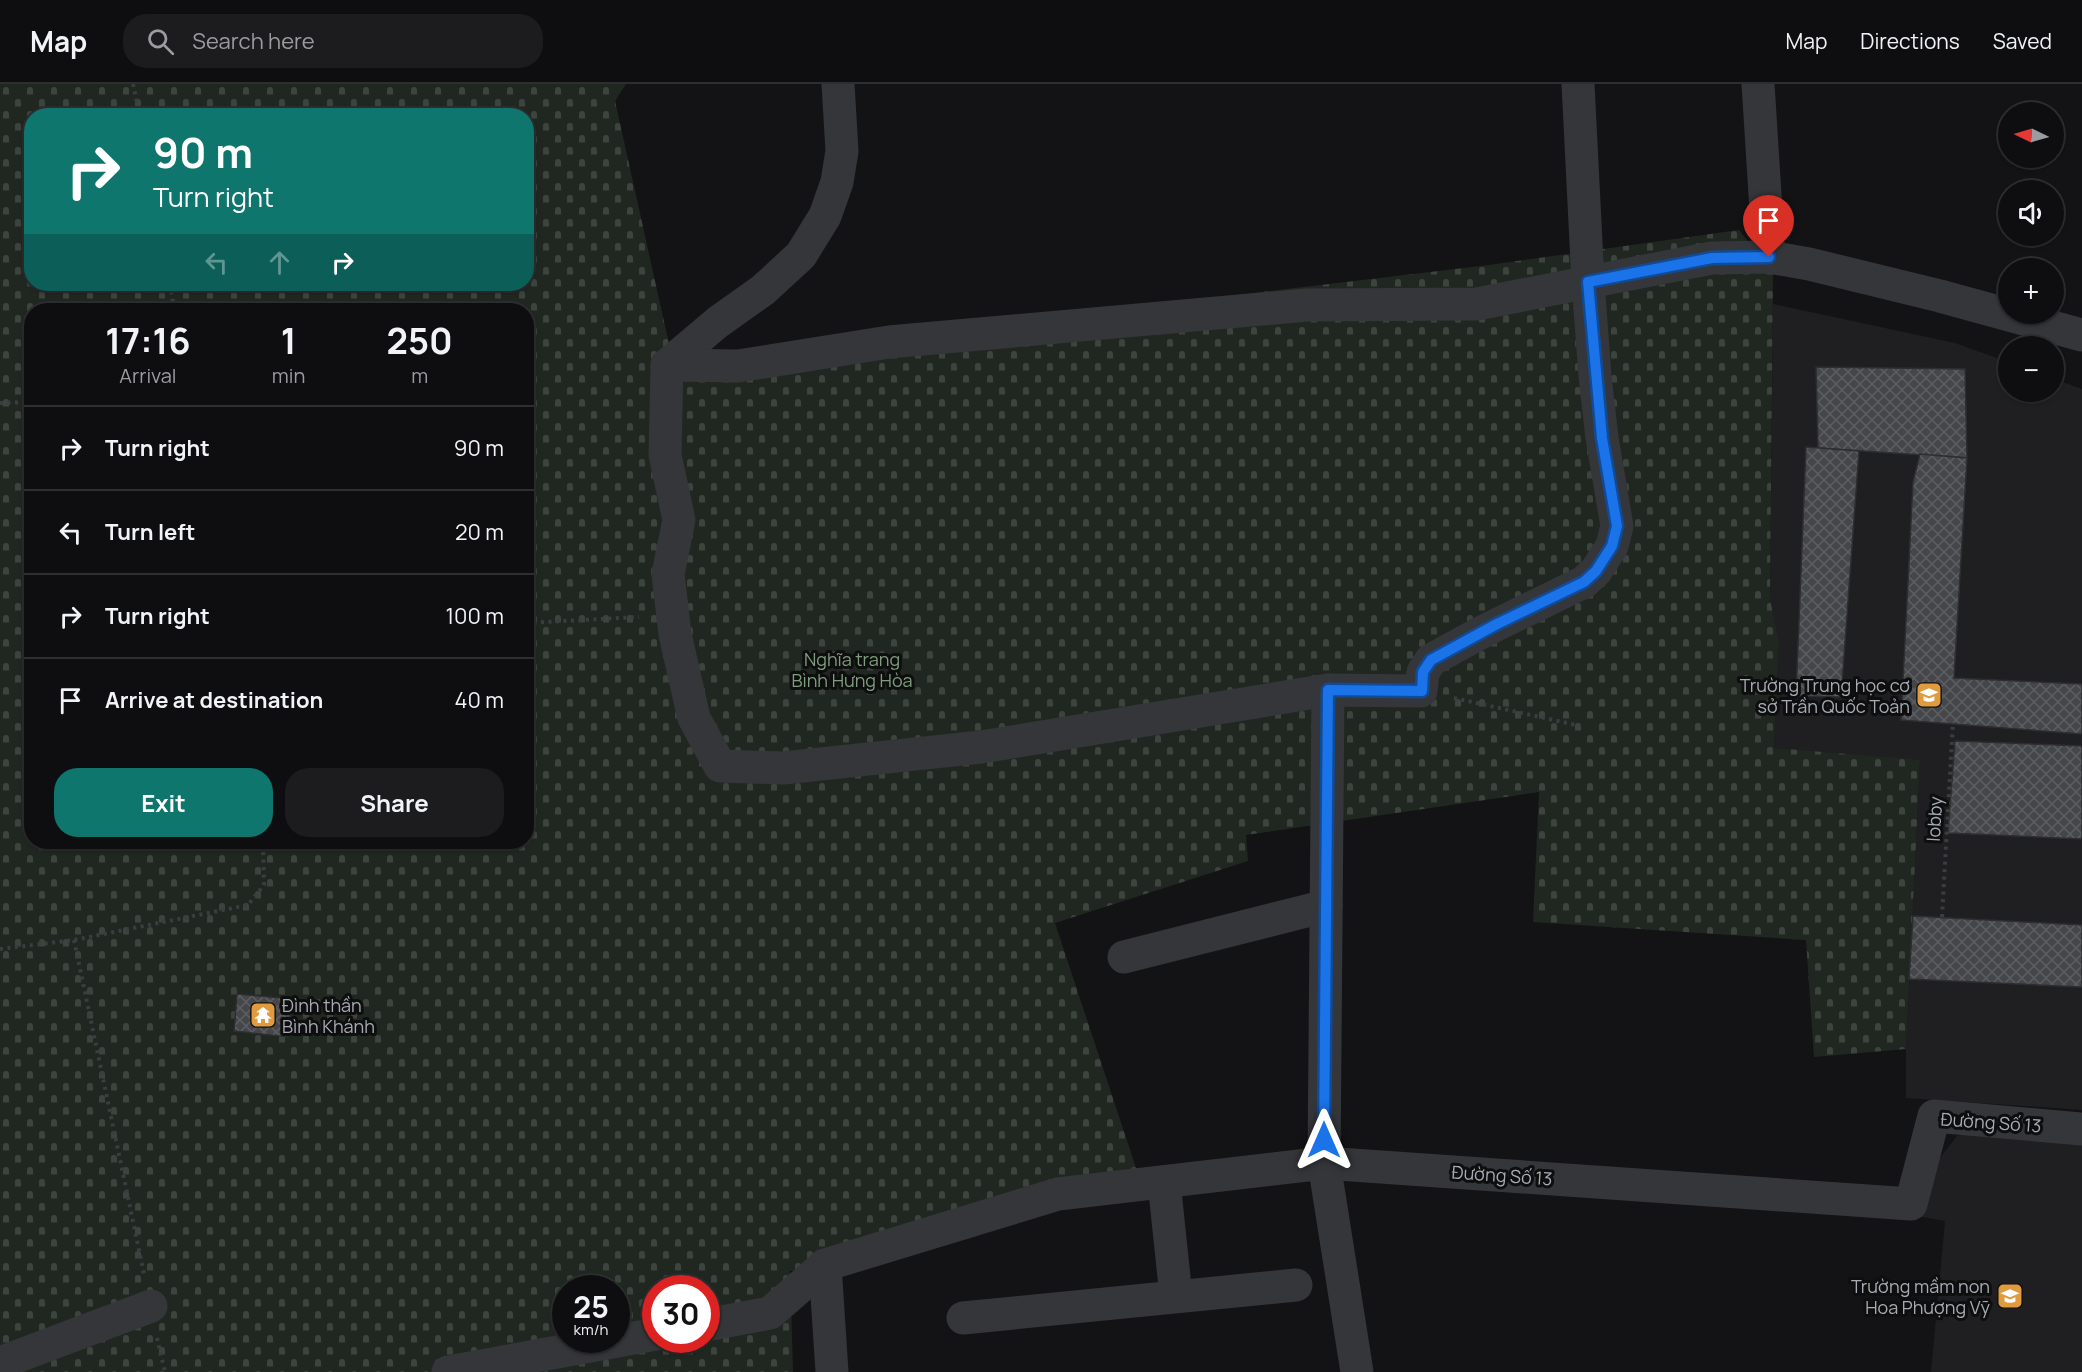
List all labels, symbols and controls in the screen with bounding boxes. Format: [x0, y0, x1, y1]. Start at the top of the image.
search box [123, 14, 543, 68]
text: Map [30, 22, 87, 60]
icon: search [144, 25, 177, 58]
text: Search here [192, 26, 315, 56]
text: Map [1786, 27, 1827, 55]
text: Directions [1860, 27, 1960, 55]
text: Saved [1993, 27, 2052, 55]
north arrow [1998, 102, 2064, 168]
map controls [1998, 102, 2064, 402]
text: 90 m [153, 123, 253, 181]
icon: right [54, 132, 132, 210]
text: Turn right [153, 178, 274, 215]
button: sound [1998, 180, 2064, 246]
pin [1743, 195, 1794, 257]
icon: arrive [1752, 204, 1785, 237]
icon: left [200, 246, 233, 279]
icon: ahead [263, 246, 296, 279]
icon: right [326, 246, 359, 279]
button: + [1998, 258, 2064, 324]
text: 17:16 [105, 316, 191, 365]
text: 1 [281, 316, 296, 365]
text: 250 [387, 316, 453, 365]
button: − [1998, 336, 2064, 402]
text: Arrival [119, 362, 176, 389]
text: min [272, 362, 305, 389]
text: m [411, 362, 428, 389]
icon: right [54, 432, 87, 465]
text: Turn right [105, 433, 210, 463]
text: 90 m [454, 433, 504, 463]
icon: left [54, 516, 87, 549]
text: Turn left [105, 517, 195, 547]
text: 20 m [455, 517, 504, 547]
icon: right [54, 600, 87, 633]
text: Turn right [105, 601, 210, 631]
text: 100 m [446, 601, 504, 631]
park label: Nghĩa trang Bình Hưng Hòa [791, 647, 913, 692]
place label: Trường Trung học cơ sở Trần Quốc Toản [1740, 673, 1910, 718]
school or university icon: Trường Trung học cơ sở Trần Quốc Toản [1914, 680, 1944, 710]
icon: arrive [54, 684, 87, 717]
text: Arrive at destination [105, 685, 323, 715]
text: 40 m [455, 685, 504, 715]
button: Exit [54, 768, 273, 837]
button: Share [285, 768, 504, 837]
street label: lobby [1921, 795, 1947, 842]
place label: Đình thần Bình Khánh [282, 993, 375, 1038]
temple icon: Đình thần Bình Khánh [248, 1000, 278, 1030]
street label: Đường Số 13 [1940, 1107, 2042, 1137]
position arrow [1292, 1108, 1356, 1172]
street label: Đường Số 13 [1451, 1160, 1553, 1190]
place label: Trường mầm non Hoa Phượng Vỹ [1851, 1274, 1991, 1319]
speed limit sign: 30 [642, 1275, 720, 1353]
school or university icon: Trường mầm non Hoa Phượng Vỹ [1995, 1281, 2025, 1311]
text: 25 [573, 1286, 609, 1327]
text: km/h [574, 1319, 608, 1340]

